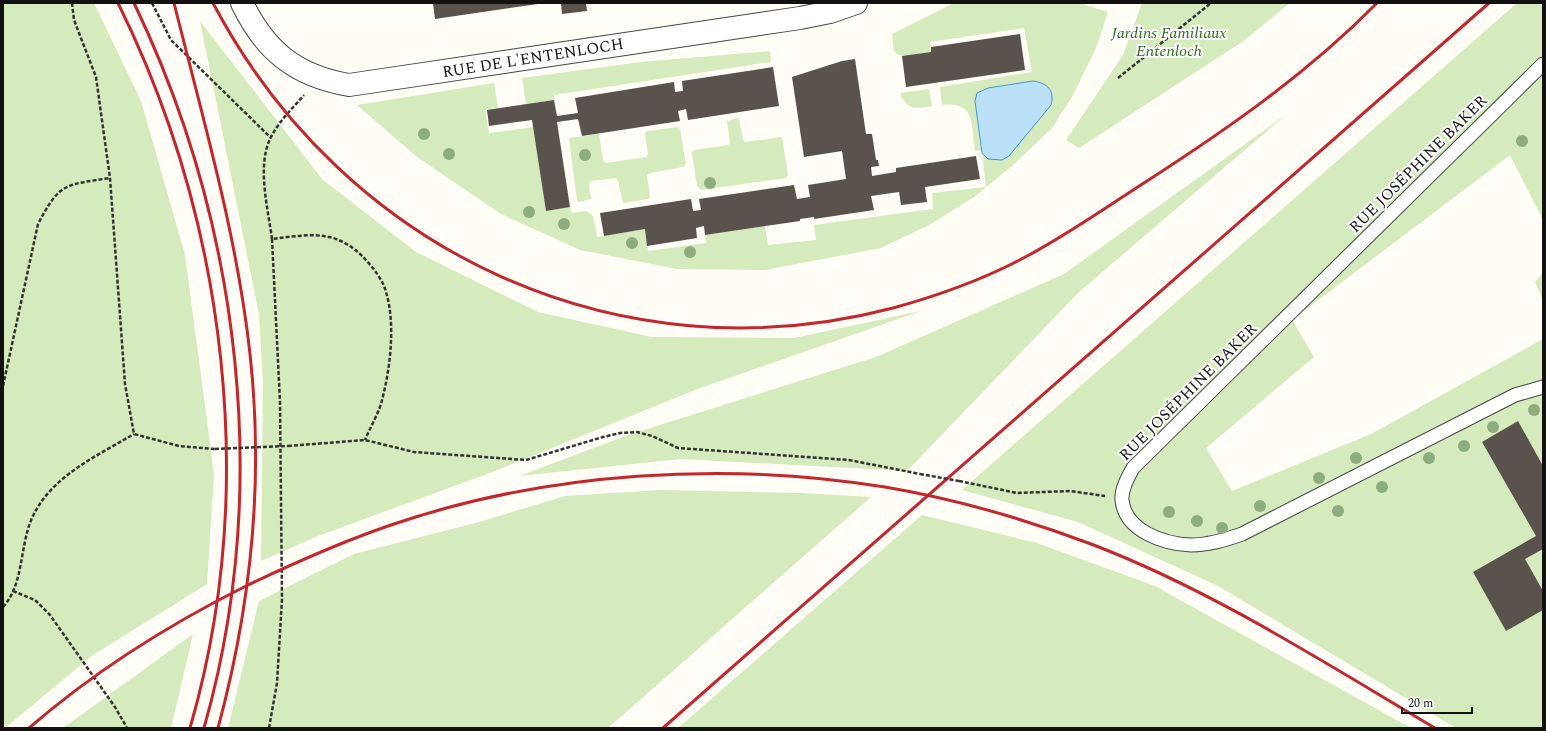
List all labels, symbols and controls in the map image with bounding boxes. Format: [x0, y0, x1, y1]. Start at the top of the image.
park label: Jardins Familiaux Entenloch [1111, 21, 1226, 63]
street label: RUE DE L'ENTENLOCH [441, 32, 625, 84]
street label: RUE JOSÉPHINE BAKER [1343, 89, 1493, 239]
street label: RUE JOSÉPHINE BAKER [1113, 317, 1263, 467]
scale bar [1402, 689, 1472, 715]
text: 20 m [1408, 694, 1433, 713]

